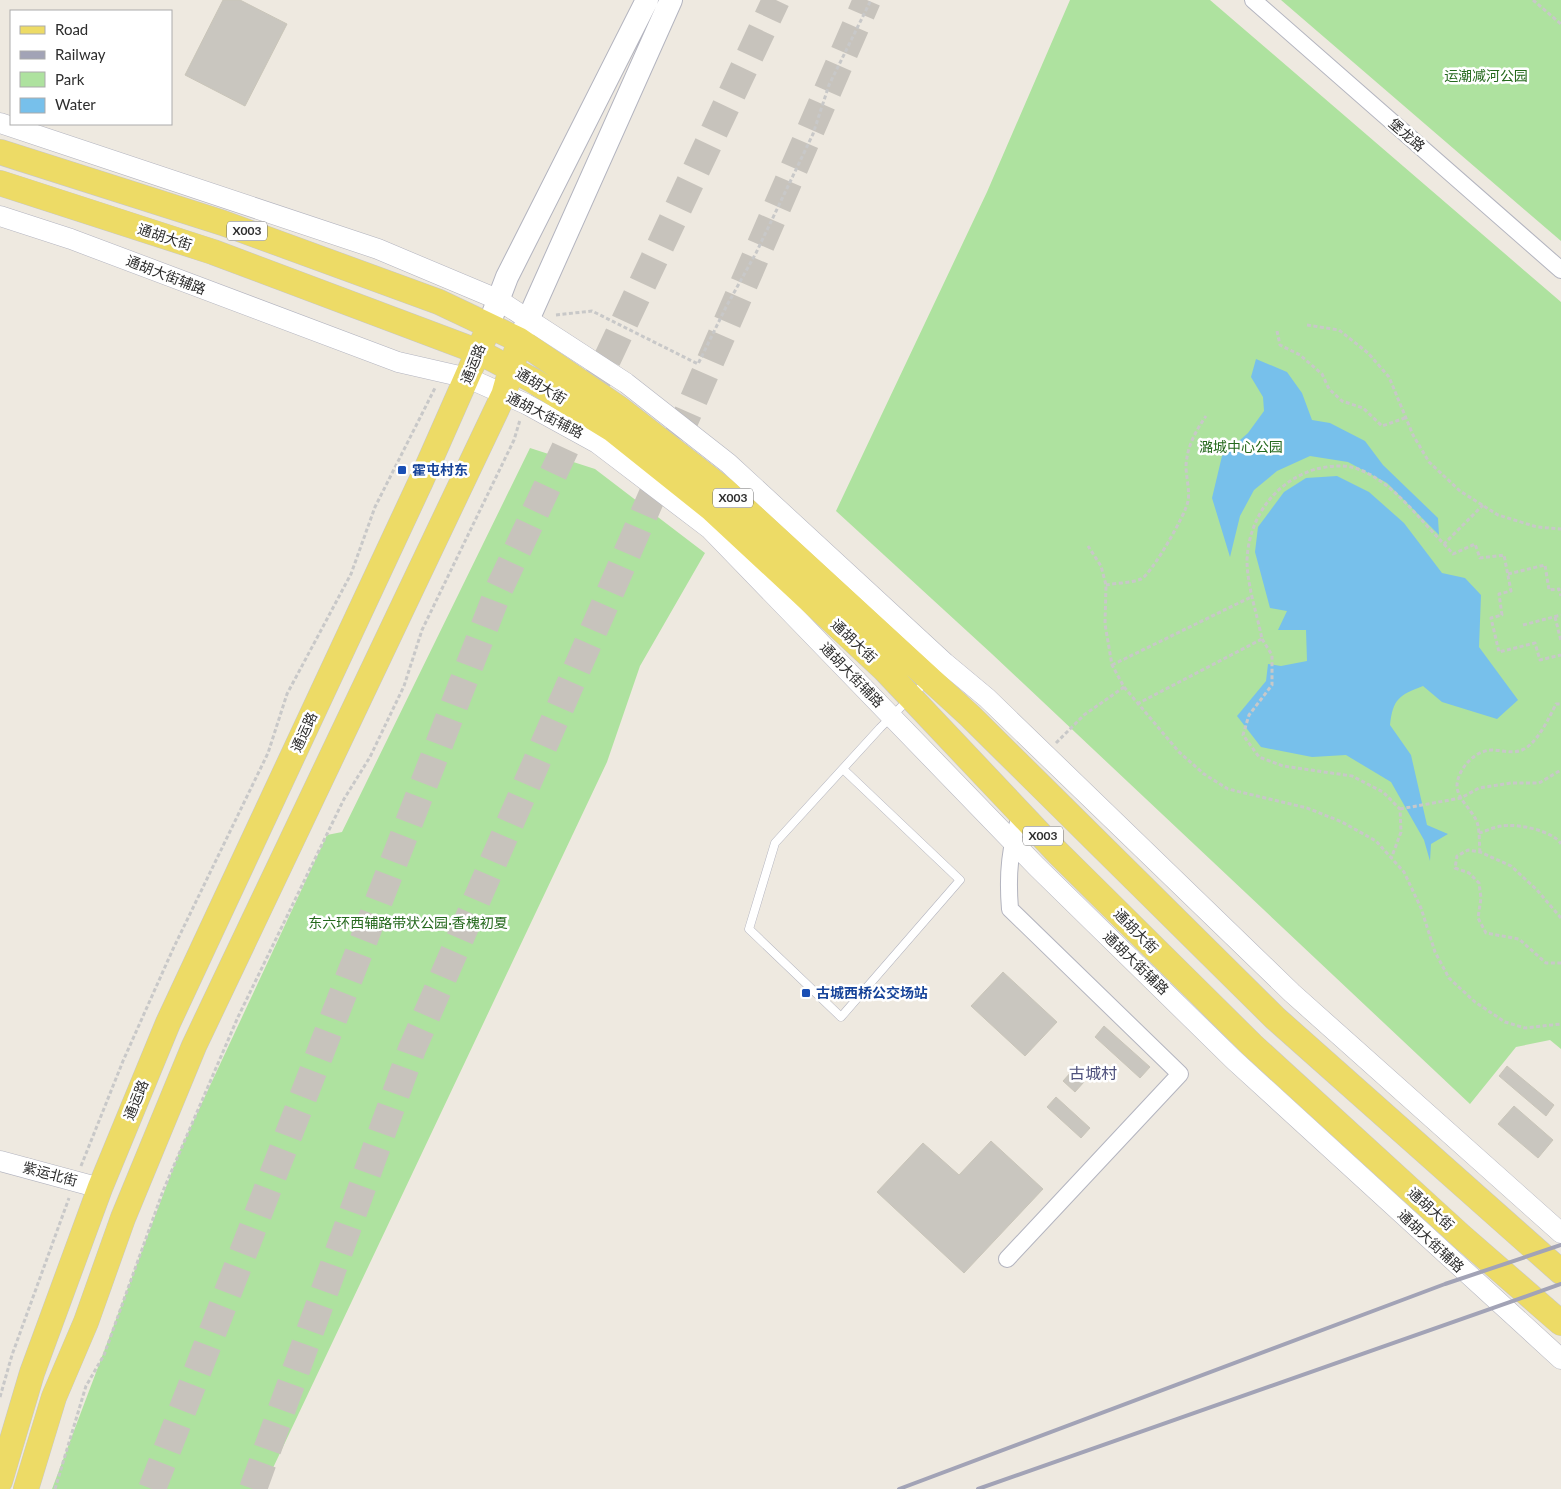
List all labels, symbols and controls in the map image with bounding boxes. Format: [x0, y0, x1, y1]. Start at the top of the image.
legend [10, 10, 172, 125]
text: Road [55, 20, 88, 38]
text: Railway [55, 45, 106, 63]
park label: 运潮减河公园 [1444, 67, 1528, 84]
text: Park [55, 70, 85, 88]
text: Water [55, 95, 96, 113]
street label: 堡龙路 [1386, 114, 1429, 155]
street label: 通胡大街 [136, 220, 194, 253]
road number: X003 [227, 222, 267, 240]
street label: 通胡大街辅路 [124, 252, 208, 298]
street label: 通运路 [457, 341, 488, 386]
street label: 通胡大街 [513, 364, 570, 407]
street label: 通胡大街辅路 [504, 388, 587, 441]
park label: 潞城中心公园 [1199, 438, 1283, 455]
place label: 霍屯村东 [412, 461, 468, 478]
marker: 霍屯村东 [396, 464, 408, 476]
road number: X003 [713, 488, 753, 508]
street label: 通胡大街 [828, 615, 881, 666]
street label: 通胡大街辅路 [817, 639, 888, 711]
street label: 通运路 [287, 709, 320, 754]
road number: X003 [1023, 826, 1063, 846]
street label: 通胡大街 [1111, 905, 1162, 956]
park label: 东六环西辅路带状公园·香槐初夏 [308, 914, 508, 931]
street label: 通胡大街辅路 [1100, 927, 1172, 998]
place label: 古城西桥公交场站 [816, 984, 928, 1001]
marker: 古城西桥公交场站 [800, 987, 812, 999]
district label: 古城村 [1069, 1063, 1117, 1082]
street label: 通运路 [120, 1077, 151, 1122]
street label: 紫运北街 [21, 1158, 79, 1189]
street label: 通胡大街 [1405, 1184, 1458, 1234]
street label: 通胡大街辅路 [1395, 1206, 1468, 1275]

